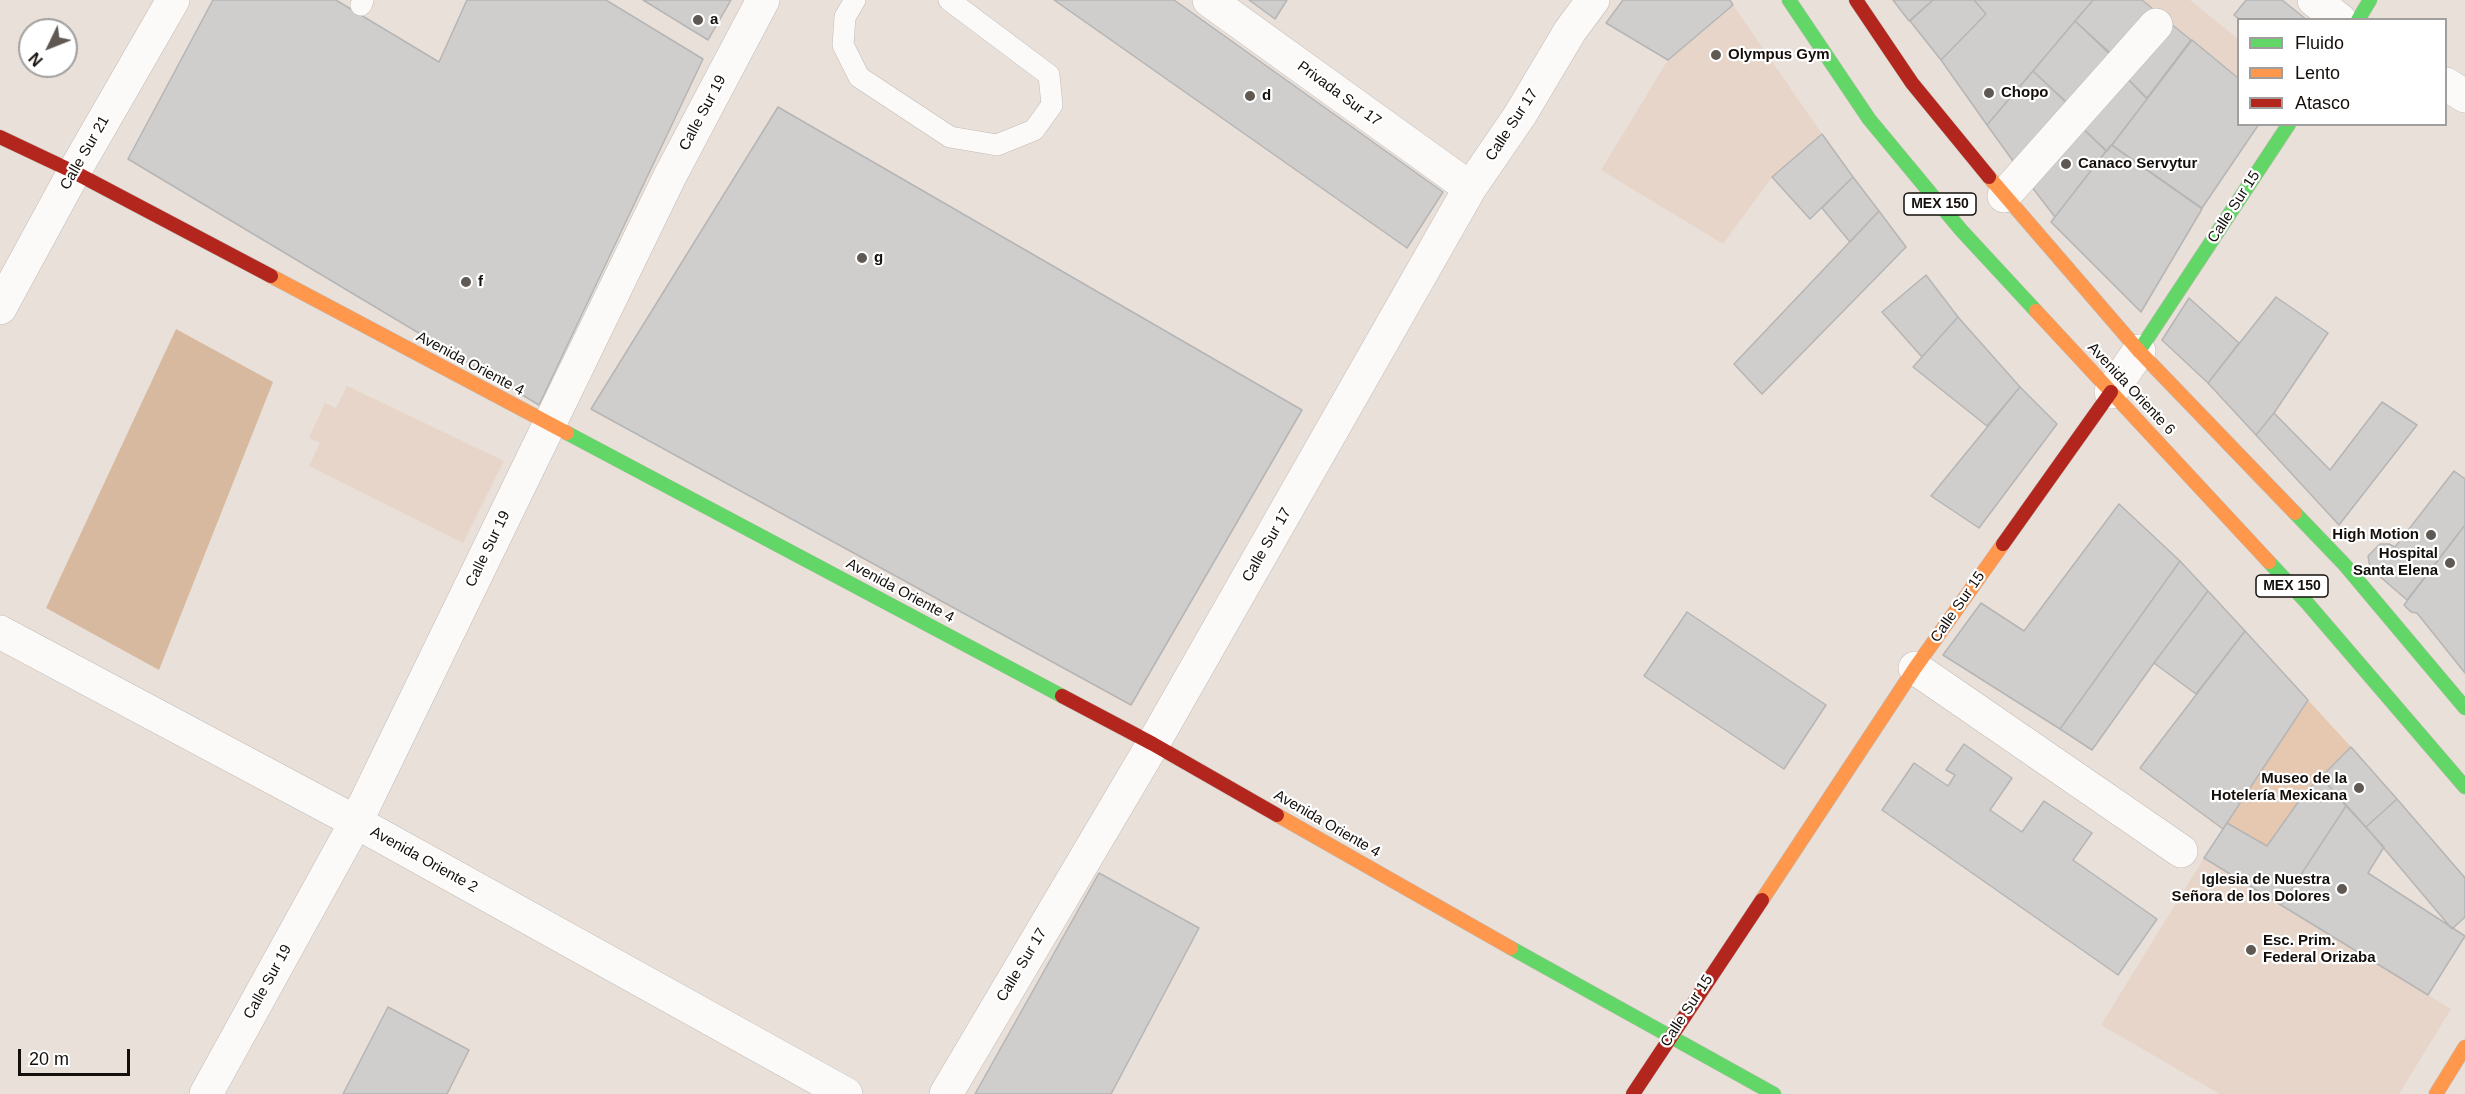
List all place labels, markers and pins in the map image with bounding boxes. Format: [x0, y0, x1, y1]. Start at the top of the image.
place label: a [710, 11, 718, 29]
marker: a [691, 13, 705, 27]
place label: Olympus Gym [1728, 46, 1830, 64]
marker: Olympus Gym [1709, 48, 1723, 62]
place label: Chopo [2001, 84, 2048, 102]
marker: Chopo [1982, 86, 1996, 100]
place label: d [1262, 87, 1271, 105]
marker: d [1243, 89, 1257, 103]
place label: Canaco Servytur [2078, 155, 2197, 173]
marker: Canaco Servytur [2059, 157, 2073, 171]
place label: g [874, 249, 883, 267]
marker: g [855, 251, 869, 265]
place label: f [478, 273, 483, 291]
marker: f [459, 275, 473, 289]
place label: High Motion [2332, 526, 2419, 544]
marker: High Motion [2424, 528, 2438, 542]
place label: Hospital Santa Elena [2353, 545, 2438, 580]
marker: Hospital Santa Elena [2443, 556, 2457, 570]
place label: Museo de la Hotelería Mexicana [2211, 770, 2347, 805]
marker: Museo de la Hotelería Mexicana [2352, 781, 2366, 795]
place label: Iglesia de Nuestra Señora de los Dolores [2172, 871, 2330, 906]
marker: Iglesia de Nuestra Señora de los Dolores [2335, 882, 2349, 896]
place label: Esc. Prim. Federal Orizaba [2263, 932, 2376, 967]
marker: Esc. Prim. Federal Orizaba [2244, 943, 2258, 957]

